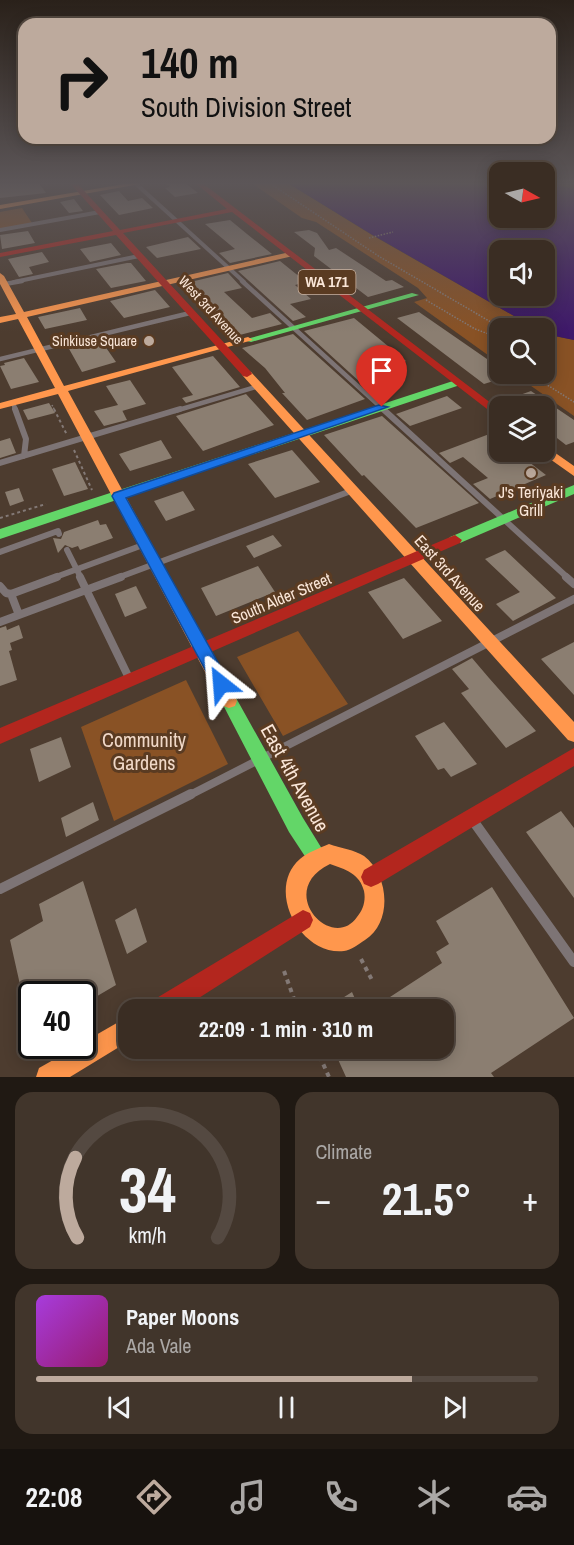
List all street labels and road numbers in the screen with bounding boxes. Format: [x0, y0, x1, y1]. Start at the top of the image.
road number: WA 171 [298, 270, 356, 294]
street label: West 3rd Avenue [175, 272, 247, 348]
street label: East 3rd Avenue [410, 530, 490, 616]
street label: South Alder Street [228, 567, 335, 629]
street label: East 4th Avenue [255, 719, 336, 836]

